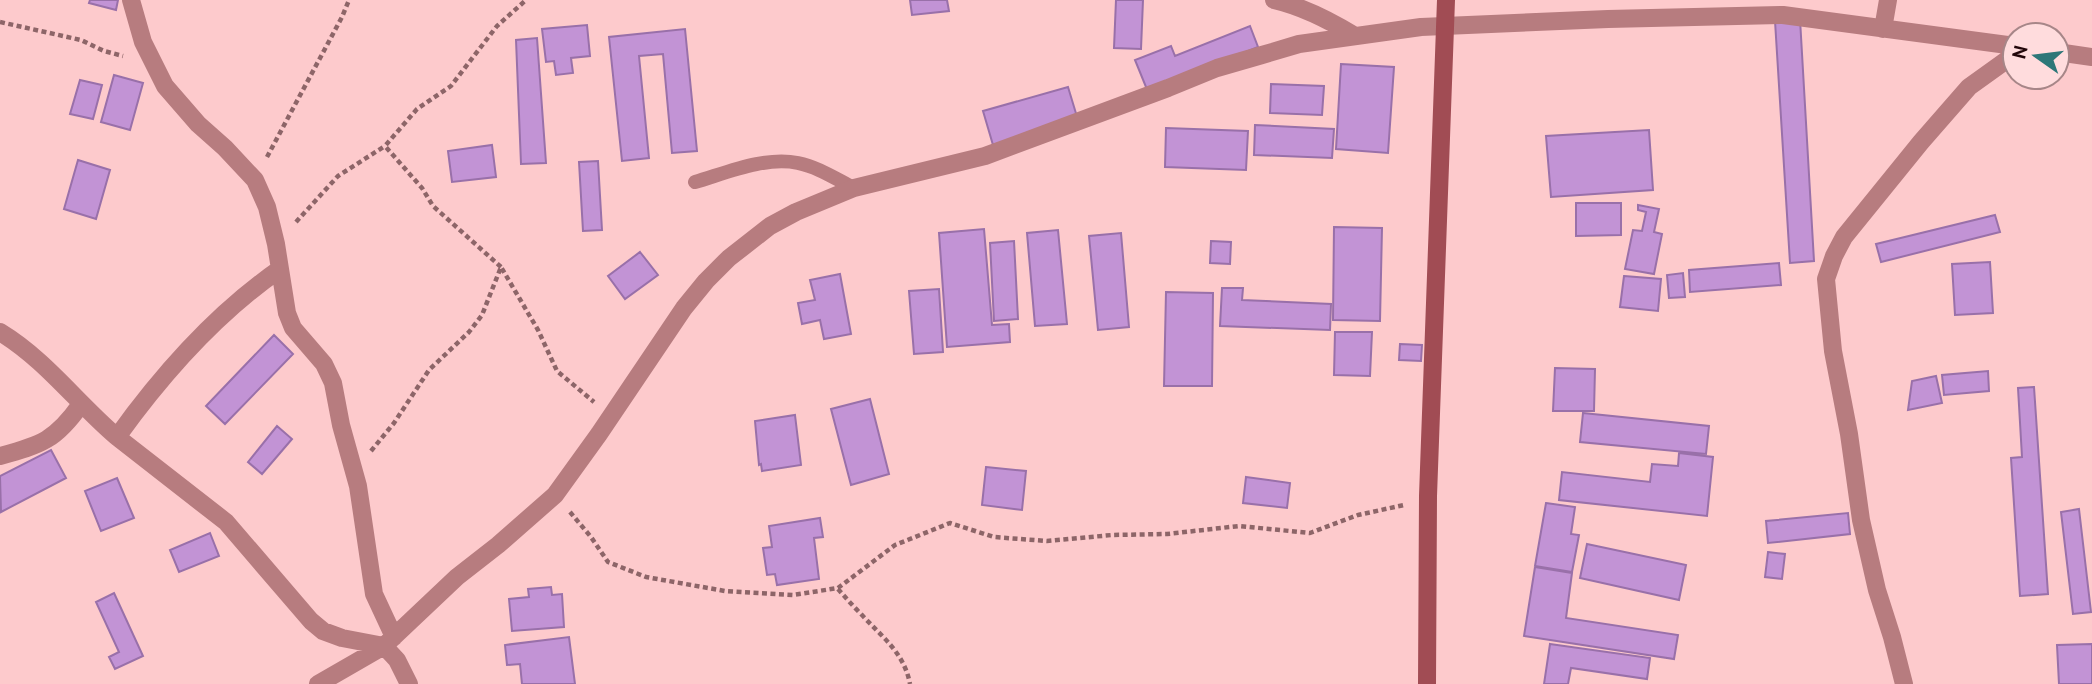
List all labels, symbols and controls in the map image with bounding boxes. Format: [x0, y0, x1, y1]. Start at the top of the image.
north arrow [2001, 21, 2071, 91]
text: N [2006, 43, 2033, 61]

